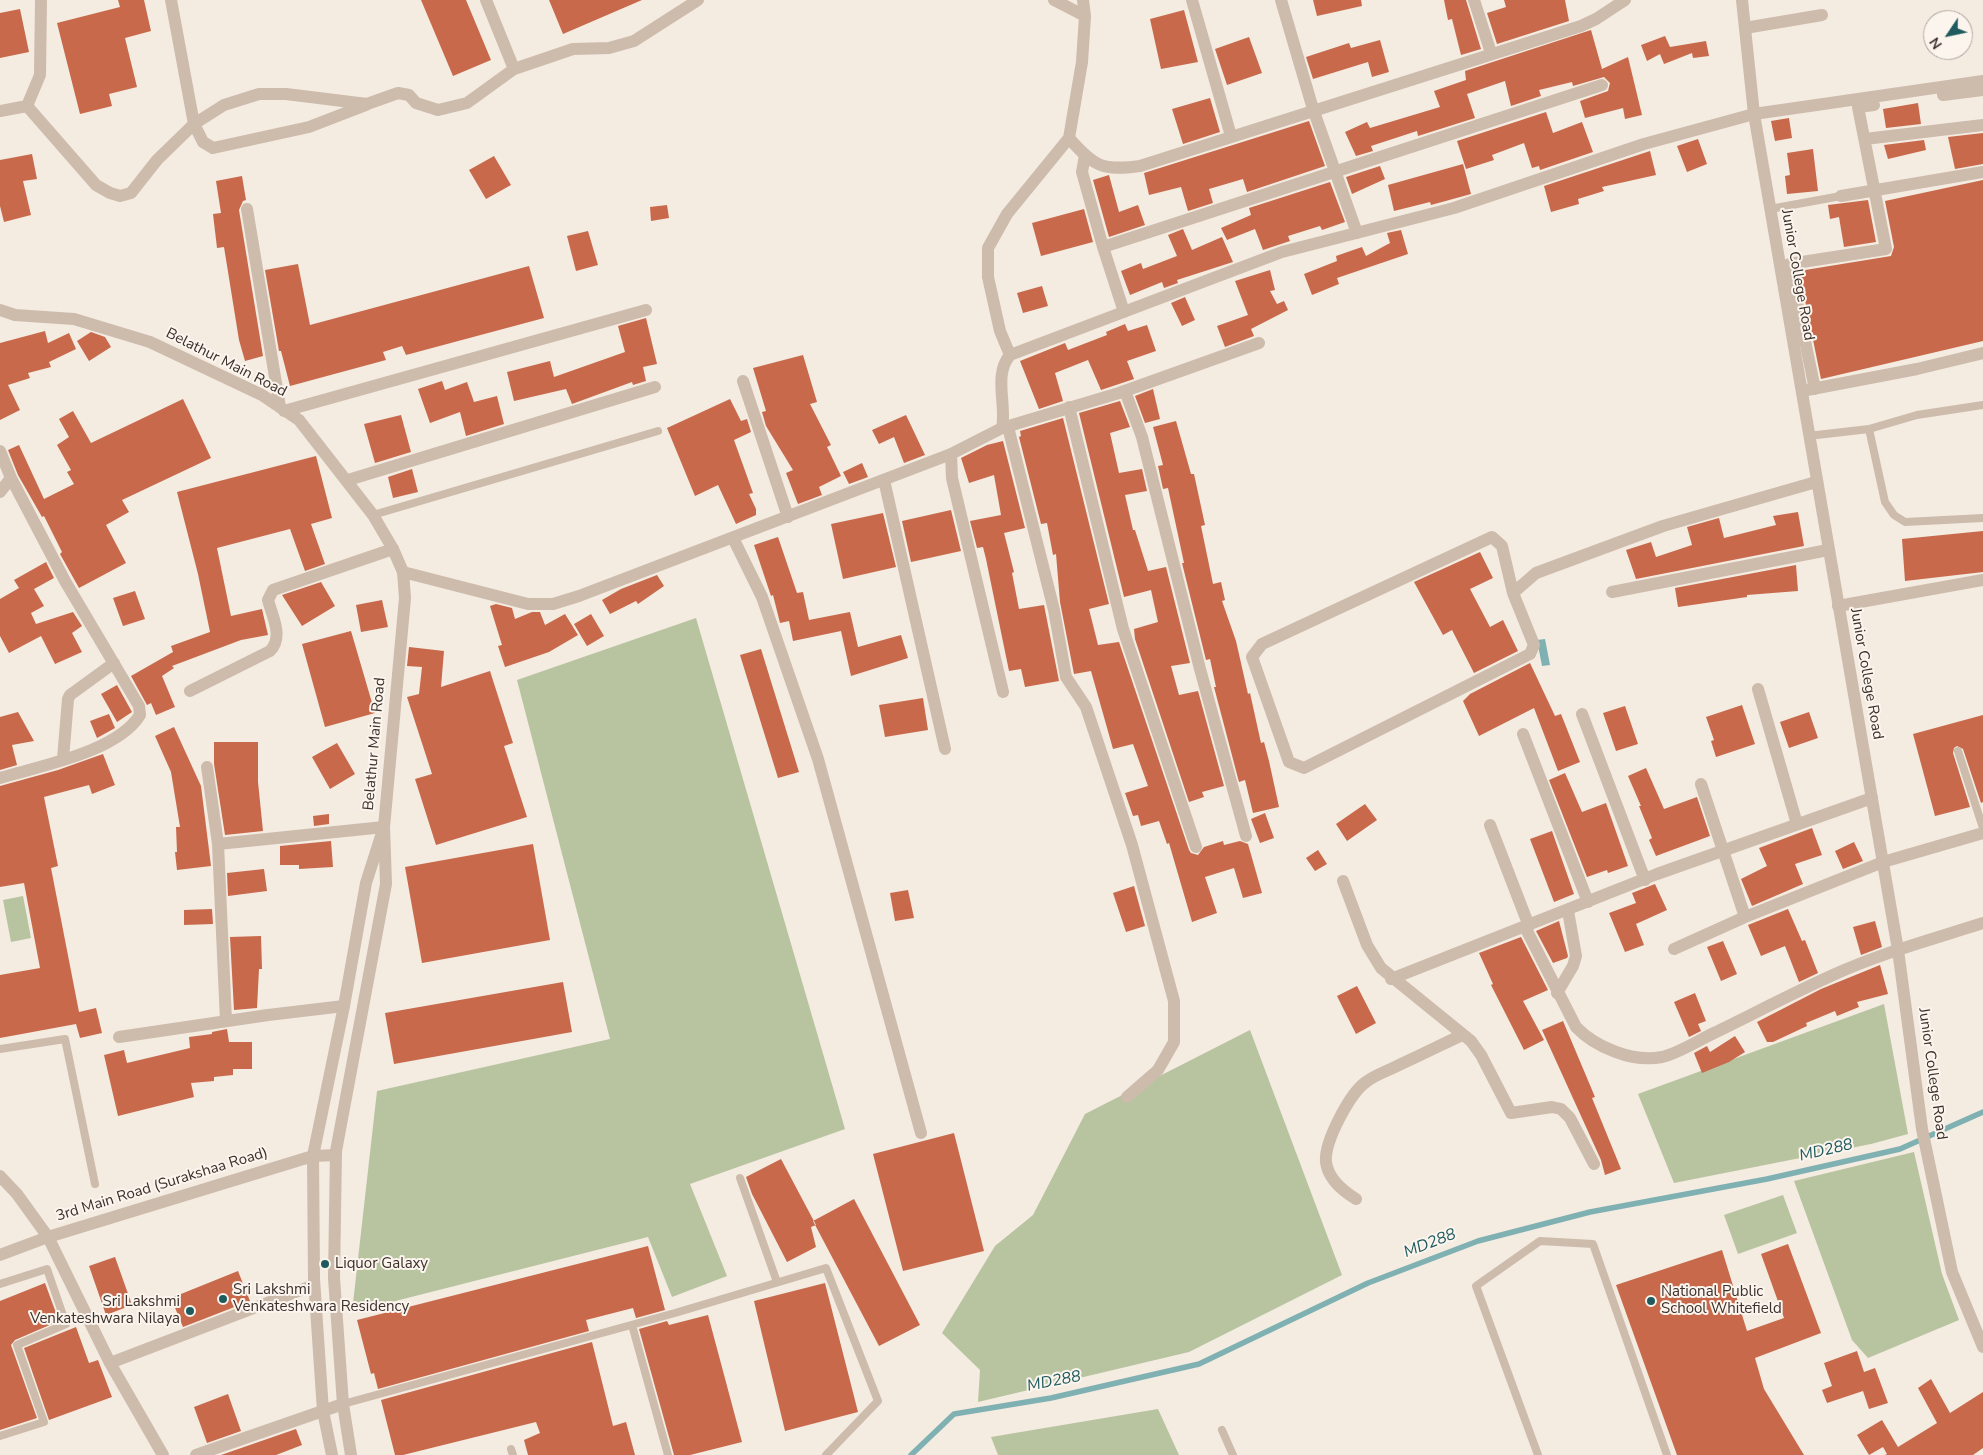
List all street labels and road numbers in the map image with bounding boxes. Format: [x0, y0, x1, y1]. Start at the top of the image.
street label: Junior College Road [1777, 208, 1817, 342]
street label: Belathur Main Road [162, 325, 290, 401]
street label: Junior College Road [1846, 607, 1886, 741]
street label: Belathur Main Road [360, 677, 390, 811]
street label: Junior College Road [1914, 1007, 1950, 1141]
street label: 3rd Main Road (Surakshaa Road) [54, 1144, 270, 1226]

